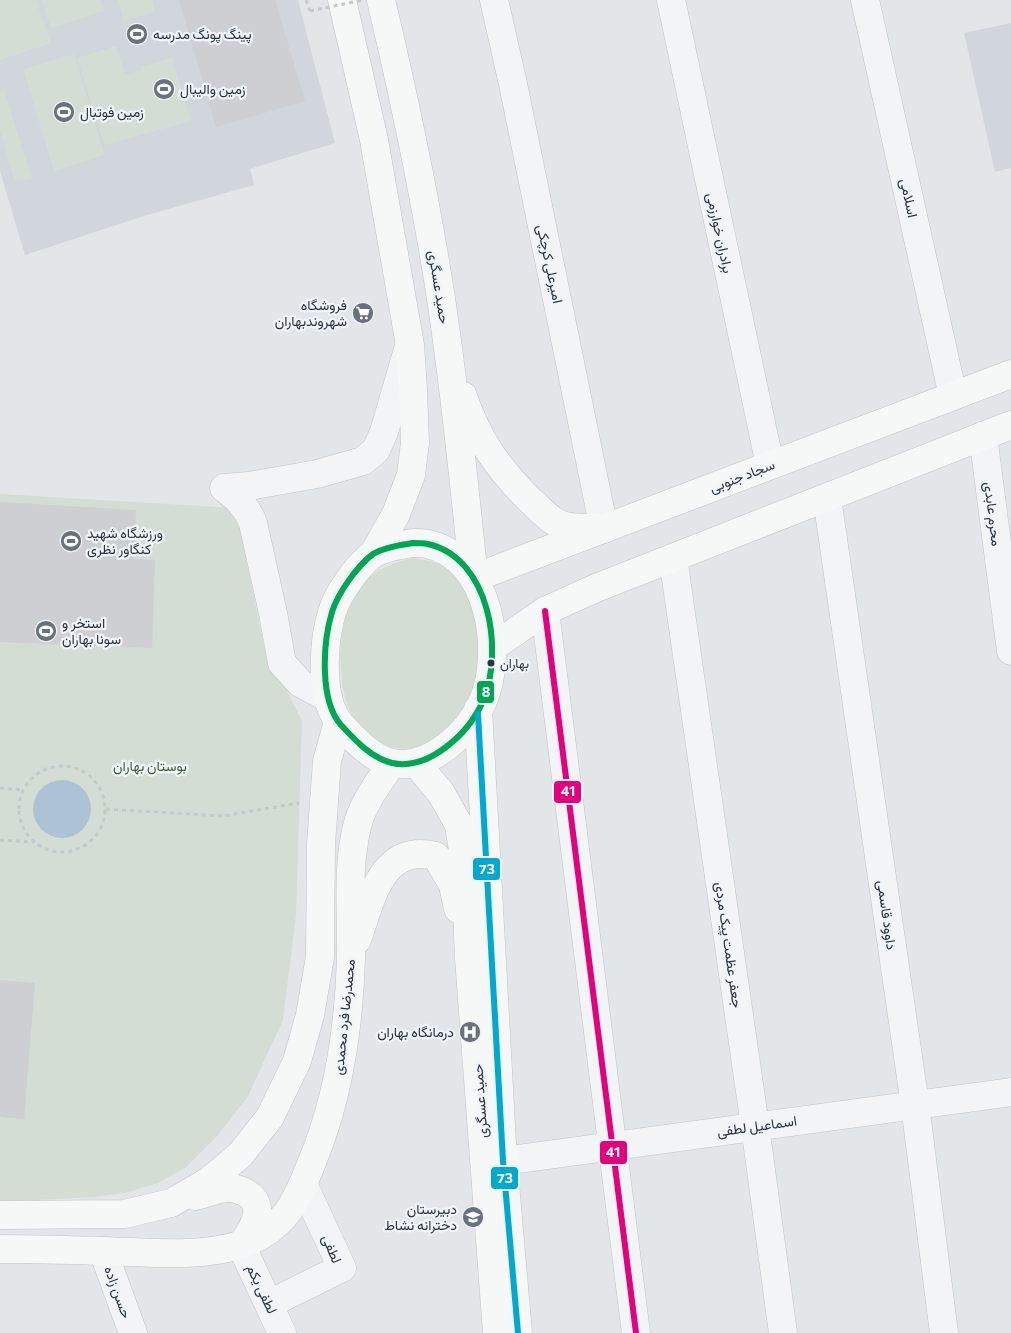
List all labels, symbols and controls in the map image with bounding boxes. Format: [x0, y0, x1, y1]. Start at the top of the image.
sports icon: پینگ پونگ مدرسه [125, 22, 149, 46]
place label: پینگ پونگ مدرسه [153, 25, 252, 44]
sports icon: زمین والیبال [152, 77, 176, 101]
place label: زمین والیبال [180, 80, 246, 99]
sports icon: زمین فوتبال [52, 100, 76, 124]
place label: زمین فوتبال [80, 103, 144, 122]
street label: اسلامی [896, 177, 922, 219]
street label: برادران خوارزمی [703, 191, 737, 275]
street label: امیرعلی کرچکی [532, 223, 567, 305]
street label: حمید عسگری [424, 249, 454, 325]
place label: فروشگاه شهروندبهاران [275, 296, 347, 330]
supermarket icon: فروشگاه شهروندبهاران [351, 301, 375, 325]
street label: سجاد جنوبی [707, 455, 777, 497]
street label: محرم عابدی [980, 481, 1006, 547]
place label: ورزشگاه شهید کنگاور نظری [87, 524, 163, 558]
sports icon: ورزشگاه شهید کنگاور نظری [59, 529, 83, 553]
place label: استخر و سونا بهاران [62, 614, 121, 648]
sports icon: استخر و سونا بهاران [34, 619, 58, 643]
place label: بهاران [500, 655, 529, 672]
marker: بهاران [486, 658, 496, 668]
line badge: 8 [476, 680, 495, 704]
text: 8 [482, 683, 491, 700]
park label: بوستان بهاران [113, 757, 187, 775]
line badge: 41 [553, 780, 582, 804]
text: 41 [561, 782, 575, 799]
line badge: 73 [472, 857, 501, 881]
text: 73 [479, 860, 495, 877]
street label: داوود قاسمی [873, 879, 901, 951]
street label: جعفر عظمت پیک مردی [710, 881, 747, 1009]
street label: محمدرضا فرد محمدی [329, 958, 359, 1076]
hospital icon: درمانگاه بهاران [458, 1020, 482, 1044]
place label: درمانگاه بهاران [377, 1023, 454, 1041]
street label: حمید عسگری [468, 1063, 492, 1139]
street label: اسماعیل لطفی [716, 1111, 798, 1141]
line badge: 41 [599, 1140, 628, 1165]
text: 41 [606, 1143, 620, 1160]
line badge: 73 [490, 1166, 519, 1190]
text: 73 [497, 1169, 513, 1186]
place label: دبیرستان دخترانه نشاط [384, 1200, 457, 1234]
school or university icon: دبیرستان دخترانه نشاط [461, 1205, 485, 1229]
street label: لطفی [318, 1232, 346, 1266]
street label: لطفی یکم [243, 1261, 281, 1317]
street label: حسن زاده [100, 1263, 136, 1321]

